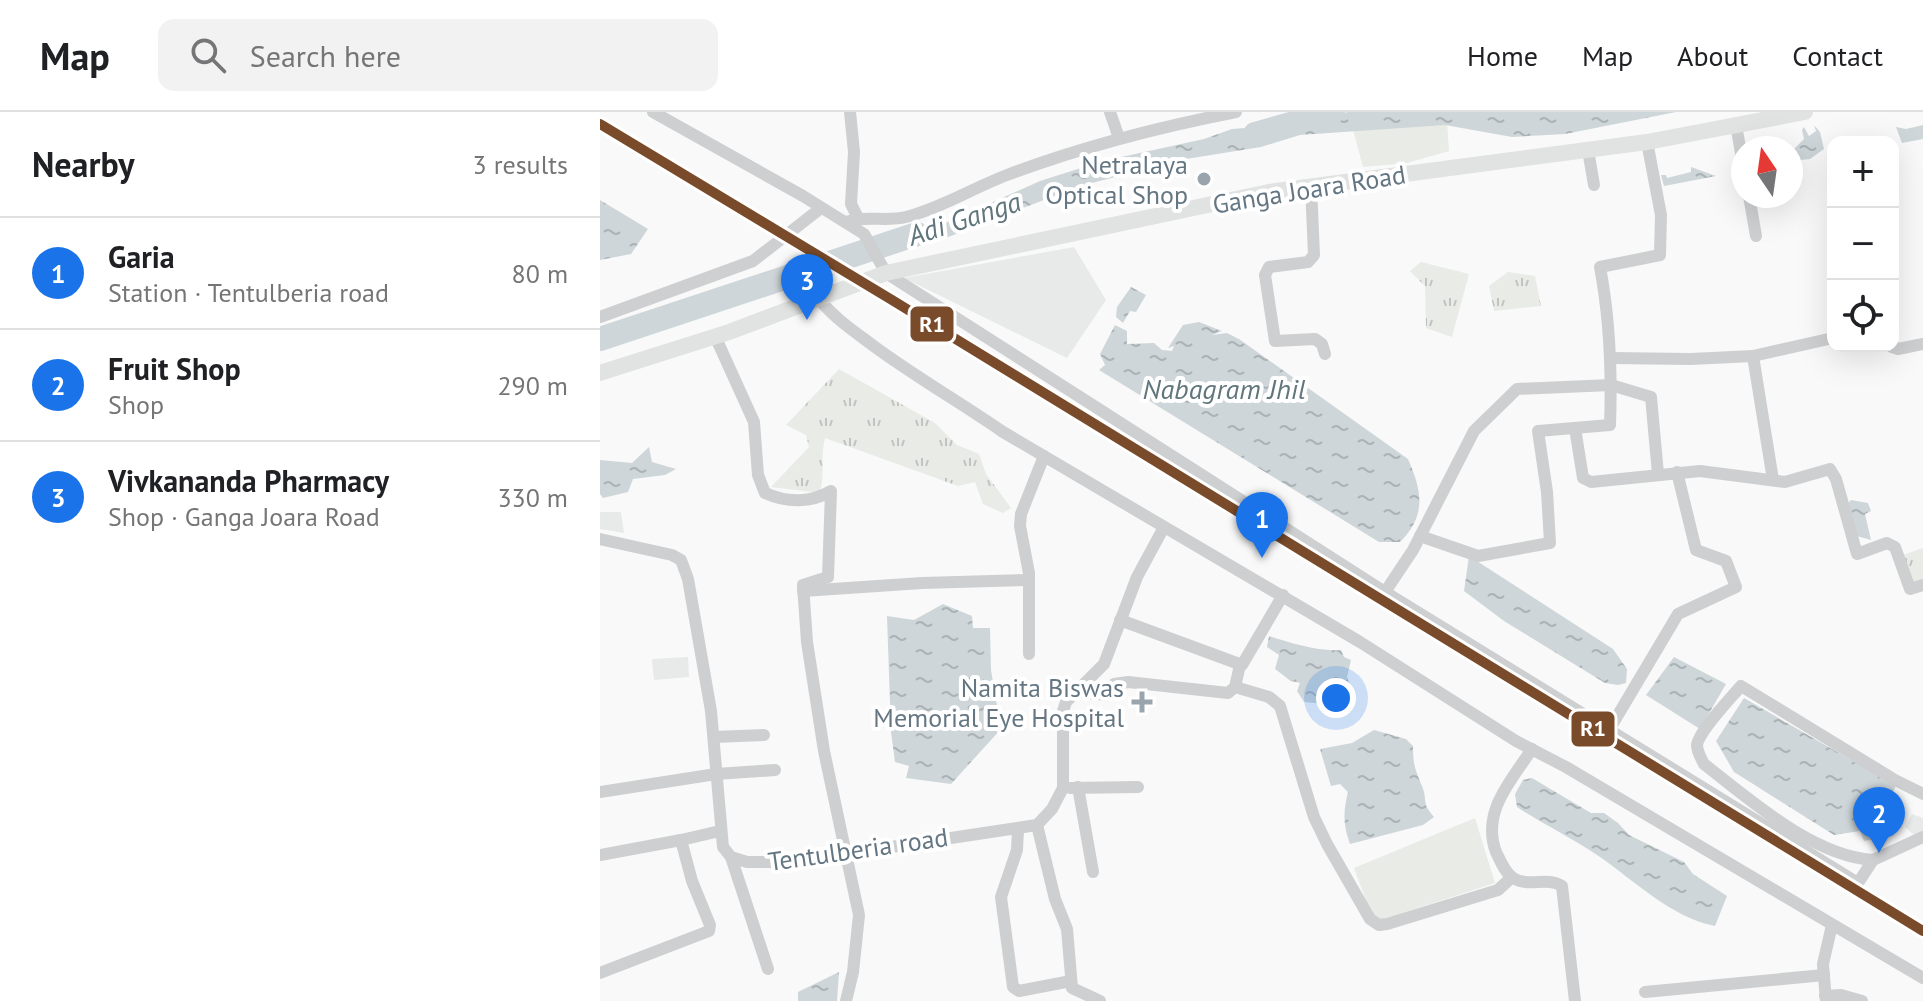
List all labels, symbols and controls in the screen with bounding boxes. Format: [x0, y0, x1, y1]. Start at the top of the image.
search box [158, 19, 718, 91]
text: Map [40, 31, 110, 80]
icon: search [186, 33, 230, 77]
text: Search here [250, 36, 401, 75]
text: Home [1467, 37, 1538, 74]
text: Map [1582, 37, 1633, 74]
text: About [1677, 37, 1748, 74]
text: Contact [1792, 37, 1883, 74]
north arrow [1731, 136, 1803, 208]
map controls [1827, 136, 1899, 352]
button: + [1827, 136, 1899, 208]
text: Nearby [32, 142, 134, 186]
text: 3 results [473, 148, 568, 181]
place label: Netralaya Optical Shop [1045, 148, 1188, 211]
street label: Ganga Joara Road [1210, 157, 1408, 221]
marker: Netralaya Optical Shop [1195, 170, 1213, 188]
water label: Adi Ganga [902, 182, 1026, 254]
button: − [1827, 208, 1899, 280]
text: Garia [108, 237, 175, 276]
pin: 3 [781, 254, 833, 320]
text: 1 [51, 257, 65, 290]
text: 80 m [512, 257, 568, 290]
text: Station · Tentulberia road [108, 276, 389, 309]
button: locate [1827, 280, 1899, 352]
line badge: R1 [909, 305, 955, 343]
text: R1 [919, 310, 945, 338]
text: Fruit Shop [108, 349, 241, 388]
text: 2 [51, 369, 65, 402]
text: 290 m [497, 369, 568, 402]
water label: Nabagram Jhil [1142, 370, 1306, 407]
text: Shop [108, 388, 164, 421]
text: Vivkananda Pharmacy [108, 461, 389, 500]
text: 3 [51, 481, 65, 514]
text: 330 m [497, 481, 568, 514]
pin: 1 [1236, 492, 1288, 558]
text: Shop · Ganga Joara Road [108, 500, 380, 533]
place label: Namita Biswas Memorial Eye Hospital [873, 671, 1124, 734]
your location [1316, 678, 1356, 718]
marker: Namita Biswas Memorial Eye Hospital [1131, 691, 1153, 713]
line badge: R1 [1570, 710, 1616, 748]
text: R1 [1580, 714, 1606, 742]
pin: 2 [1853, 787, 1905, 853]
street label: Tentulberia road [766, 820, 950, 878]

